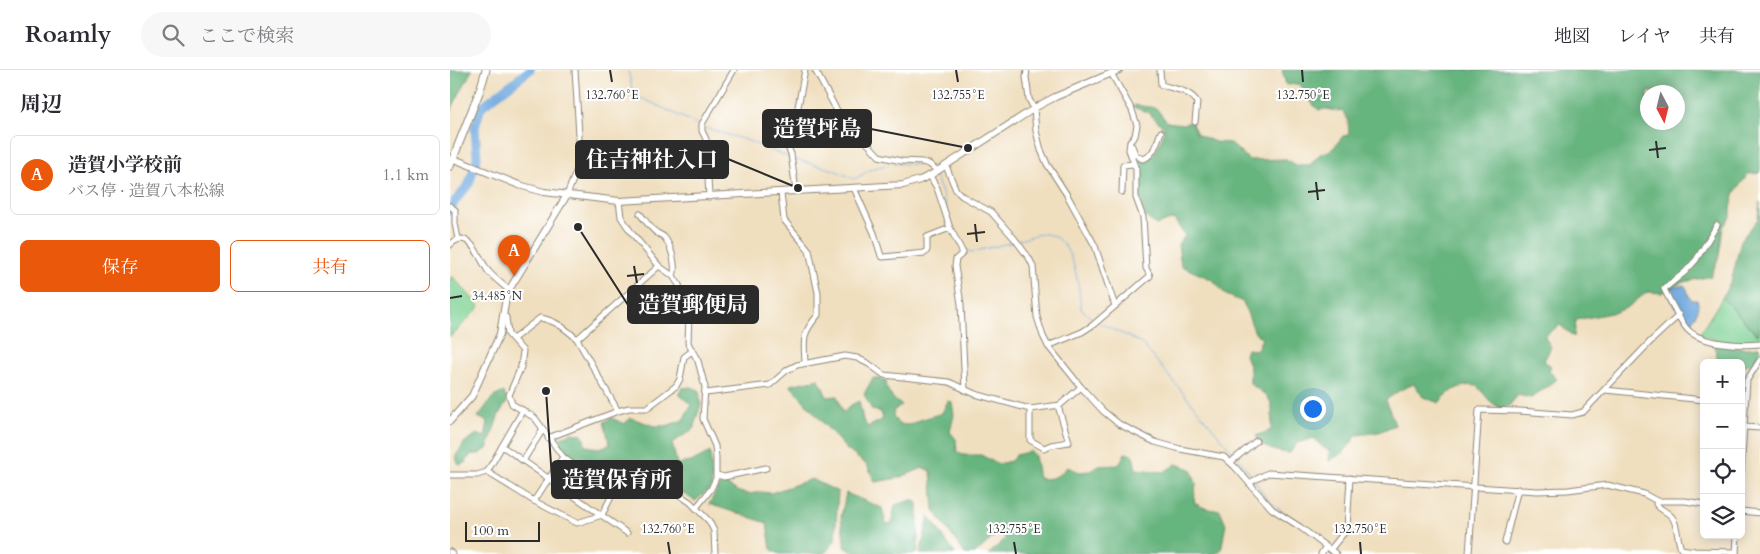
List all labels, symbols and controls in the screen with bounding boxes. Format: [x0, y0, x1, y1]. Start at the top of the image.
search box [141, 12, 491, 57]
text: Roamly [25, 18, 111, 51]
icon: search [159, 21, 187, 49]
text: ここで検索 [199, 23, 294, 49]
text: 地図 [1554, 24, 1590, 49]
text: レイヤ [1618, 24, 1671, 49]
text: 共有 [1699, 24, 1735, 49]
north arrow [1640, 85, 1685, 130]
text: 132.760°E [585, 87, 639, 103]
text: 132.755°E [931, 87, 985, 103]
text: 132.750°E [1276, 87, 1330, 103]
text: 周辺 [20, 90, 62, 119]
callout: 造賀坪島 [763, 110, 871, 147]
text: 造賀坪島 [773, 114, 861, 144]
callout: 住吉神社入口 [576, 141, 728, 178]
text: 住吉神社入口 [586, 145, 718, 175]
text: 造賀小学校前 [68, 152, 182, 178]
text: A [31, 164, 43, 186]
text: 1.1 km [382, 164, 429, 186]
text: バス停 · 造賀八本松線 [68, 180, 225, 202]
pin: A [498, 235, 530, 276]
button: 保存 [20, 240, 220, 292]
button: 共有 [230, 240, 430, 292]
callout: 造賀郵便局 [628, 286, 758, 323]
text: 34.485°N [472, 288, 523, 304]
text: 造賀郵便局 [638, 290, 748, 320]
map controls [1700, 359, 1745, 539]
button: + [1700, 359, 1745, 404]
your location [1300, 396, 1326, 422]
button: − [1700, 404, 1745, 449]
button: locate [1700, 449, 1745, 494]
callout: 造賀保育所 [552, 461, 682, 498]
text: 造賀保育所 [562, 465, 672, 495]
button: layers [1700, 494, 1745, 539]
scale bar [465, 519, 540, 542]
text: 100 m [472, 521, 509, 540]
text: 132.760°E [641, 521, 695, 537]
text: 132.755°E [987, 521, 1041, 537]
text: 132.750°E [1333, 521, 1387, 537]

